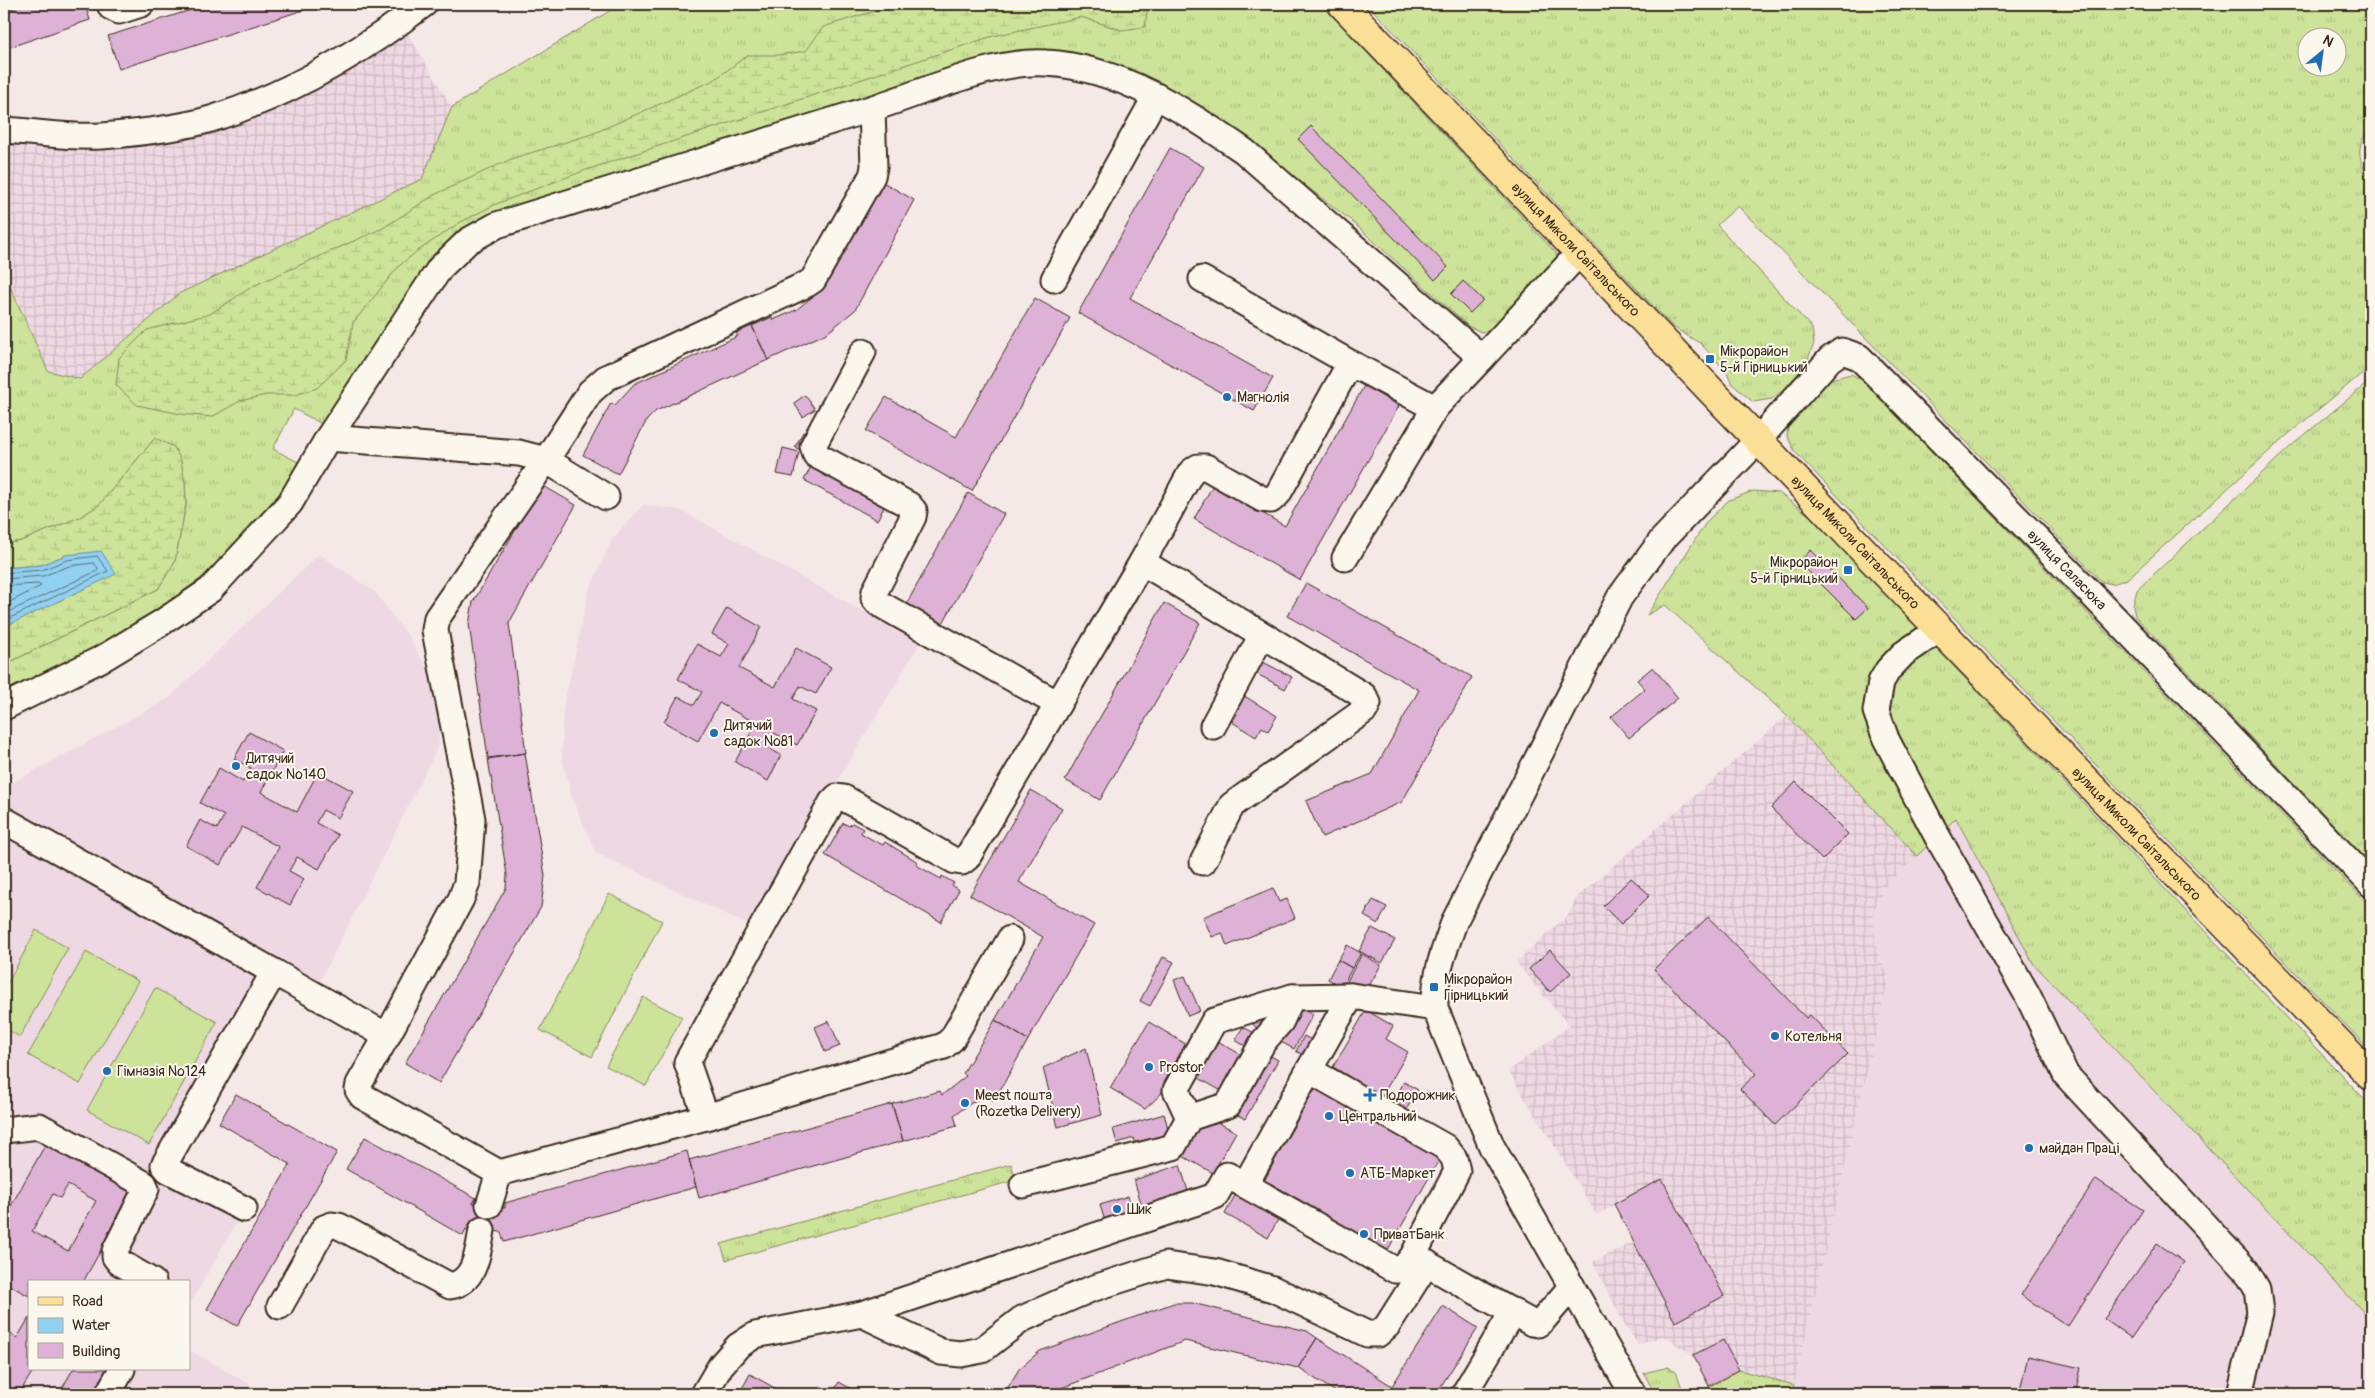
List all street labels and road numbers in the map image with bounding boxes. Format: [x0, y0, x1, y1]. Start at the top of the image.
street label: вулиця Миколи Світальського [1508, 179, 1644, 320]
street label: вулиця Миколи Світальського [1788, 472, 1924, 613]
street label: вулиця Саласюка [2024, 526, 2110, 613]
street label: вулиця Миколи Світальського [2069, 763, 2205, 904]

